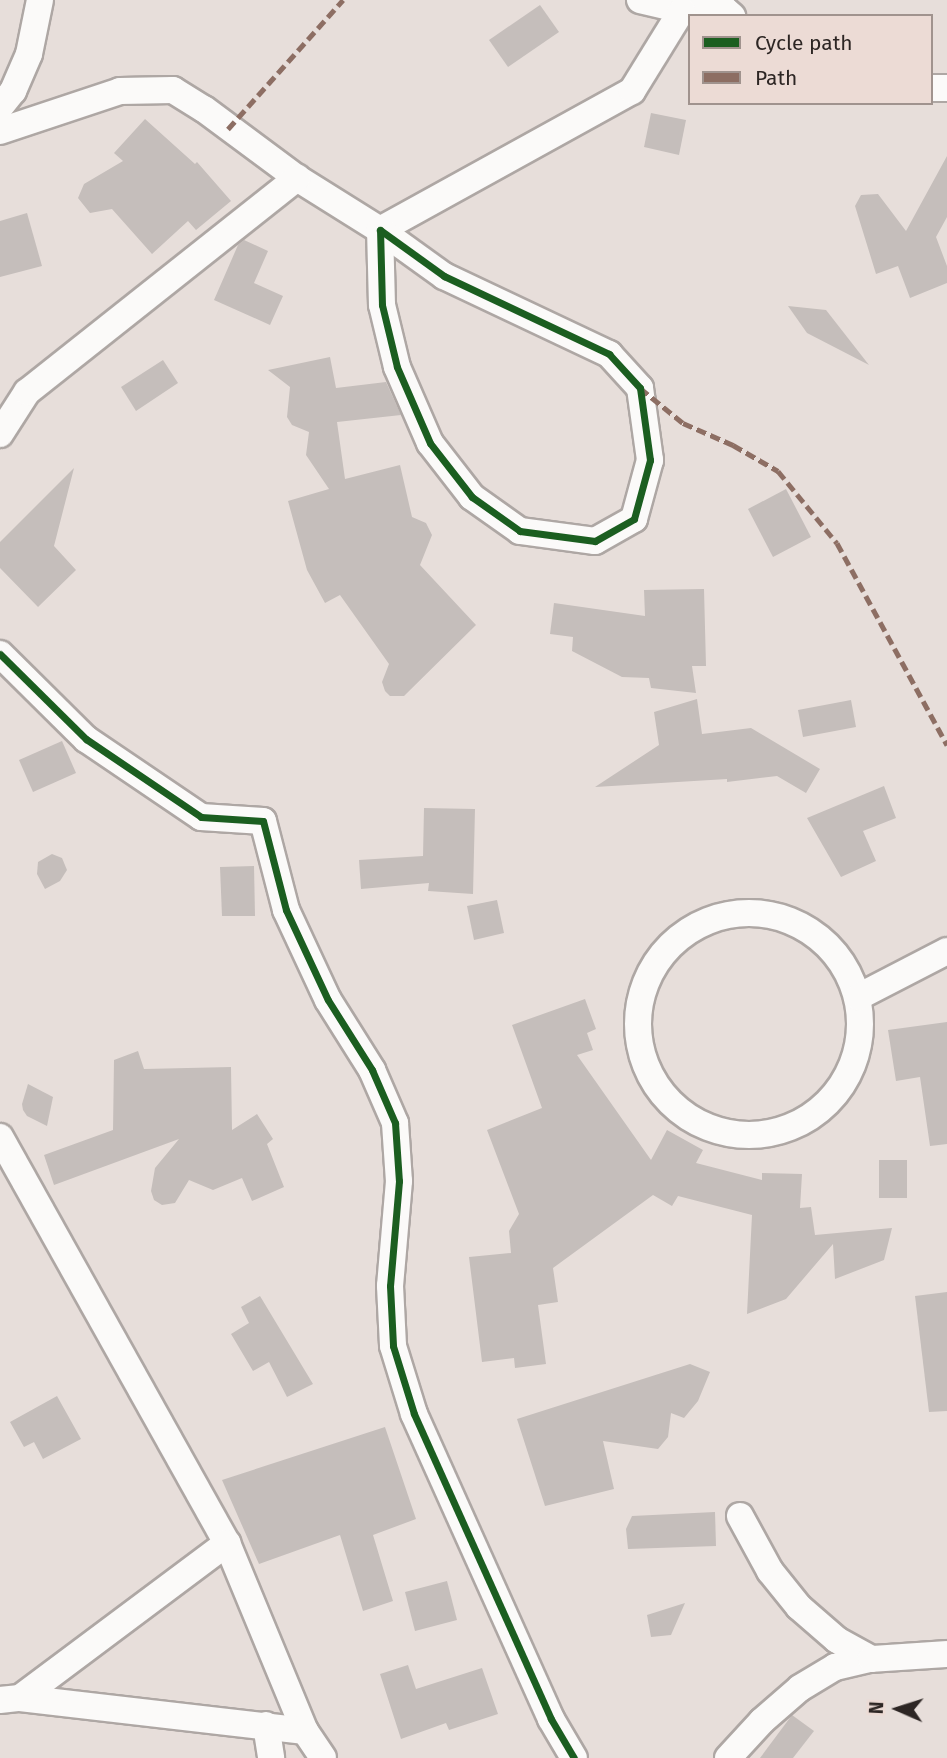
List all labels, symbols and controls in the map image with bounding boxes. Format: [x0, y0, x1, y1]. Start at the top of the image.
legend [688, 14, 933, 105]
text: Cycle path [755, 30, 853, 56]
text: Path [755, 65, 797, 91]
north arrow [863, 1674, 933, 1744]
text: N [865, 1701, 888, 1715]

